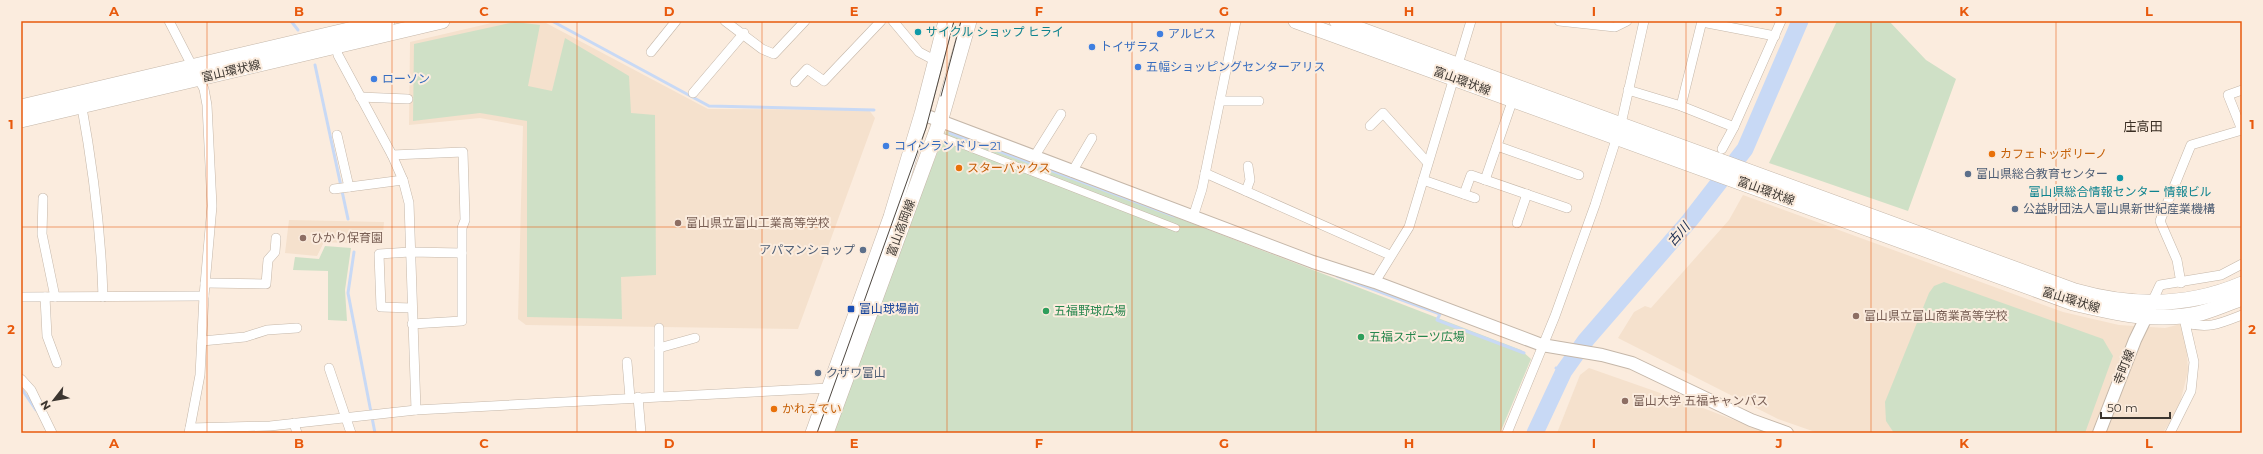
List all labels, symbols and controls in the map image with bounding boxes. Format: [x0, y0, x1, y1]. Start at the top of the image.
text: A [108, 3, 120, 19]
text: B [294, 3, 304, 19]
text: C [479, 3, 489, 19]
text: D [664, 3, 675, 19]
text: E [850, 3, 859, 19]
text: F [1035, 3, 1043, 19]
text: G [1219, 3, 1229, 19]
text: H [1404, 3, 1414, 19]
text: I [1592, 3, 1596, 19]
text: J [1774, 3, 1783, 19]
text: K [1959, 3, 1969, 19]
text: L [2145, 3, 2153, 19]
place label: サイクル ショップ ヒライ [926, 24, 1064, 39]
place label: アルビス [1168, 26, 1216, 41]
marker: サイクル ショップ ヒライ [913, 27, 923, 37]
marker: アルビス [1155, 29, 1165, 39]
place label: トイザラス [1100, 39, 1160, 54]
marker: トイザラス [1087, 42, 1097, 52]
street label: 富山環状線 [200, 56, 262, 85]
place label: 五幅ショッピングセンターアリス [1146, 59, 1326, 74]
marker: 五幅ショッピングセンターアリス [1133, 62, 1143, 72]
street label: 富山環状線 [1431, 63, 1493, 98]
place label: ローソン [382, 71, 430, 86]
marker: ローソン [369, 74, 379, 84]
text: 1 [8, 116, 14, 132]
text: 1 [2249, 116, 2255, 132]
district label: 庄高田 [2123, 118, 2163, 134]
place label: コインランドリー21 [894, 138, 1001, 153]
marker: コインランドリー21 [881, 141, 891, 151]
place label: カフェトッポリーノ [2000, 146, 2107, 161]
marker: カフェトッポリーノ [1987, 149, 1997, 159]
place label: スターバックス [967, 160, 1051, 175]
marker: スターバックス [954, 163, 964, 173]
place label: 富山県総合教育センター [1976, 166, 2108, 181]
marker: 富山県総合教育センター [1963, 169, 1973, 179]
street label: 富山環状線 [1735, 173, 1797, 208]
marker: 富山県総合情報センター 情報ビル [2115, 173, 2125, 183]
place label: 富山県総合情報センター 情報ビル [2028, 184, 2212, 199]
street label: 富山高岡線 [883, 197, 918, 259]
place label: 公益財団法人富山県新世紀産業機構 [2023, 201, 2215, 216]
marker: 公益財団法人富山県新世紀産業機構 [2010, 204, 2020, 214]
place label: 富山県立富山工業高等学校 [686, 215, 830, 230]
water label: 古川 [1663, 217, 1694, 249]
marker: 富山県立富山工業高等学校 [673, 218, 683, 228]
place label: ひかり保育園 [311, 230, 383, 245]
marker: ひかり保育園 [298, 233, 308, 243]
place label: アパマンショップ [759, 242, 855, 257]
marker: アパマンショップ [858, 245, 868, 255]
street label: 富山環状線 [2040, 284, 2102, 315]
place label: 富山球場前 [859, 301, 919, 316]
place label: 五福野球広場 [1054, 303, 1126, 318]
marker: 富山球場前 [846, 304, 856, 314]
marker: 五福野球広場 [1041, 306, 1051, 316]
place label: 富山県立富山商業高等学校 [1864, 308, 2008, 323]
marker: 富山県立富山商業高等学校 [1851, 311, 1861, 321]
text: 2 [7, 321, 15, 337]
text: 2 [2248, 321, 2256, 337]
place label: 五福スポーツ広場 [1369, 329, 1465, 344]
marker: 五福スポーツ広場 [1356, 332, 1366, 342]
street label: 寺町線 [2110, 347, 2137, 386]
place label: クザワ富山 [826, 365, 886, 380]
marker: クザワ富山 [813, 368, 823, 378]
north arrow [34, 380, 74, 420]
place label: 富山大学 五福キャンパス [1633, 393, 1768, 408]
scale bar [2101, 394, 2170, 420]
marker: 富山大学 五福キャンパス [1620, 396, 1630, 406]
text: N [37, 398, 54, 413]
text: 50 m [2107, 400, 2138, 415]
place label: かれえてい [782, 401, 841, 416]
marker: かれえてい [769, 404, 779, 414]
text: A [108, 435, 120, 451]
text: B [294, 435, 304, 451]
text: C [479, 435, 489, 451]
text: D [664, 435, 675, 451]
text: E [850, 435, 859, 451]
text: F [1035, 435, 1043, 451]
text: G [1219, 435, 1229, 451]
text: H [1404, 435, 1414, 451]
text: I [1592, 435, 1596, 451]
text: J [1774, 435, 1783, 451]
text: K [1959, 435, 1969, 451]
text: L [2145, 435, 2153, 451]

